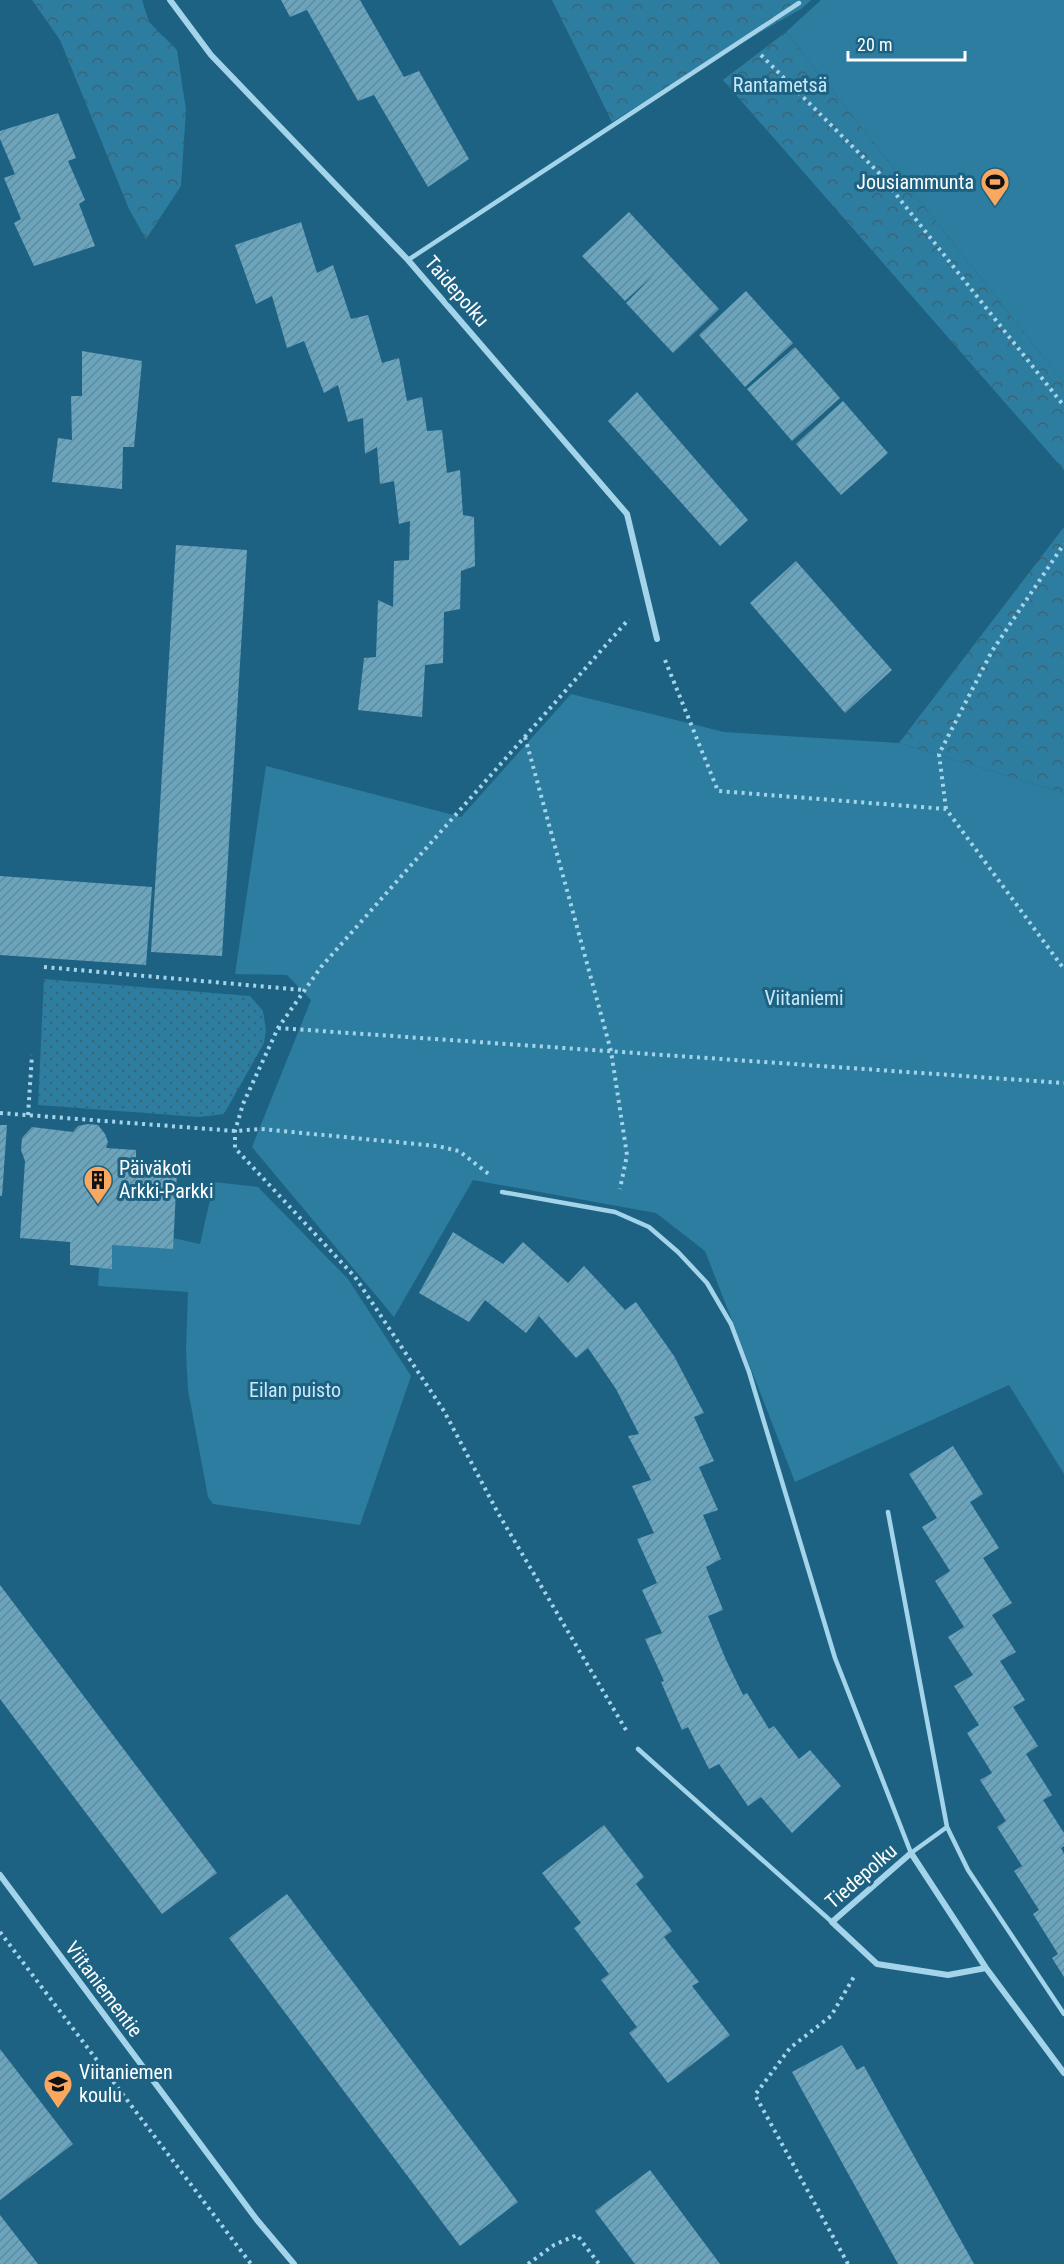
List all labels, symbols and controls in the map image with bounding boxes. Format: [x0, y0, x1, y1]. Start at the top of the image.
scale bar [848, 24, 965, 62]
text: 20 m [857, 34, 892, 55]
park label: Rantametsä [733, 73, 827, 97]
sports icon: Jousiammunta [979, 166, 1011, 208]
place label: Jousiammunta [856, 170, 974, 194]
street label: Taidepolku [420, 251, 494, 331]
park label: Viitaniemi [764, 986, 844, 1010]
place label: Päiväkoti Arkki-Parkki [119, 1156, 213, 1203]
building icon: Päiväkoti Arkki-Parkki [82, 1164, 114, 1206]
park label: Eilan puisto [249, 1378, 341, 1402]
street label: Tiedepolku [820, 1838, 902, 1914]
street label: Viitaniementie [60, 1936, 148, 2042]
place label: Viitaniemen koulu [79, 2060, 173, 2107]
school or university icon: Viitaniemen koulu [42, 2068, 74, 2110]

